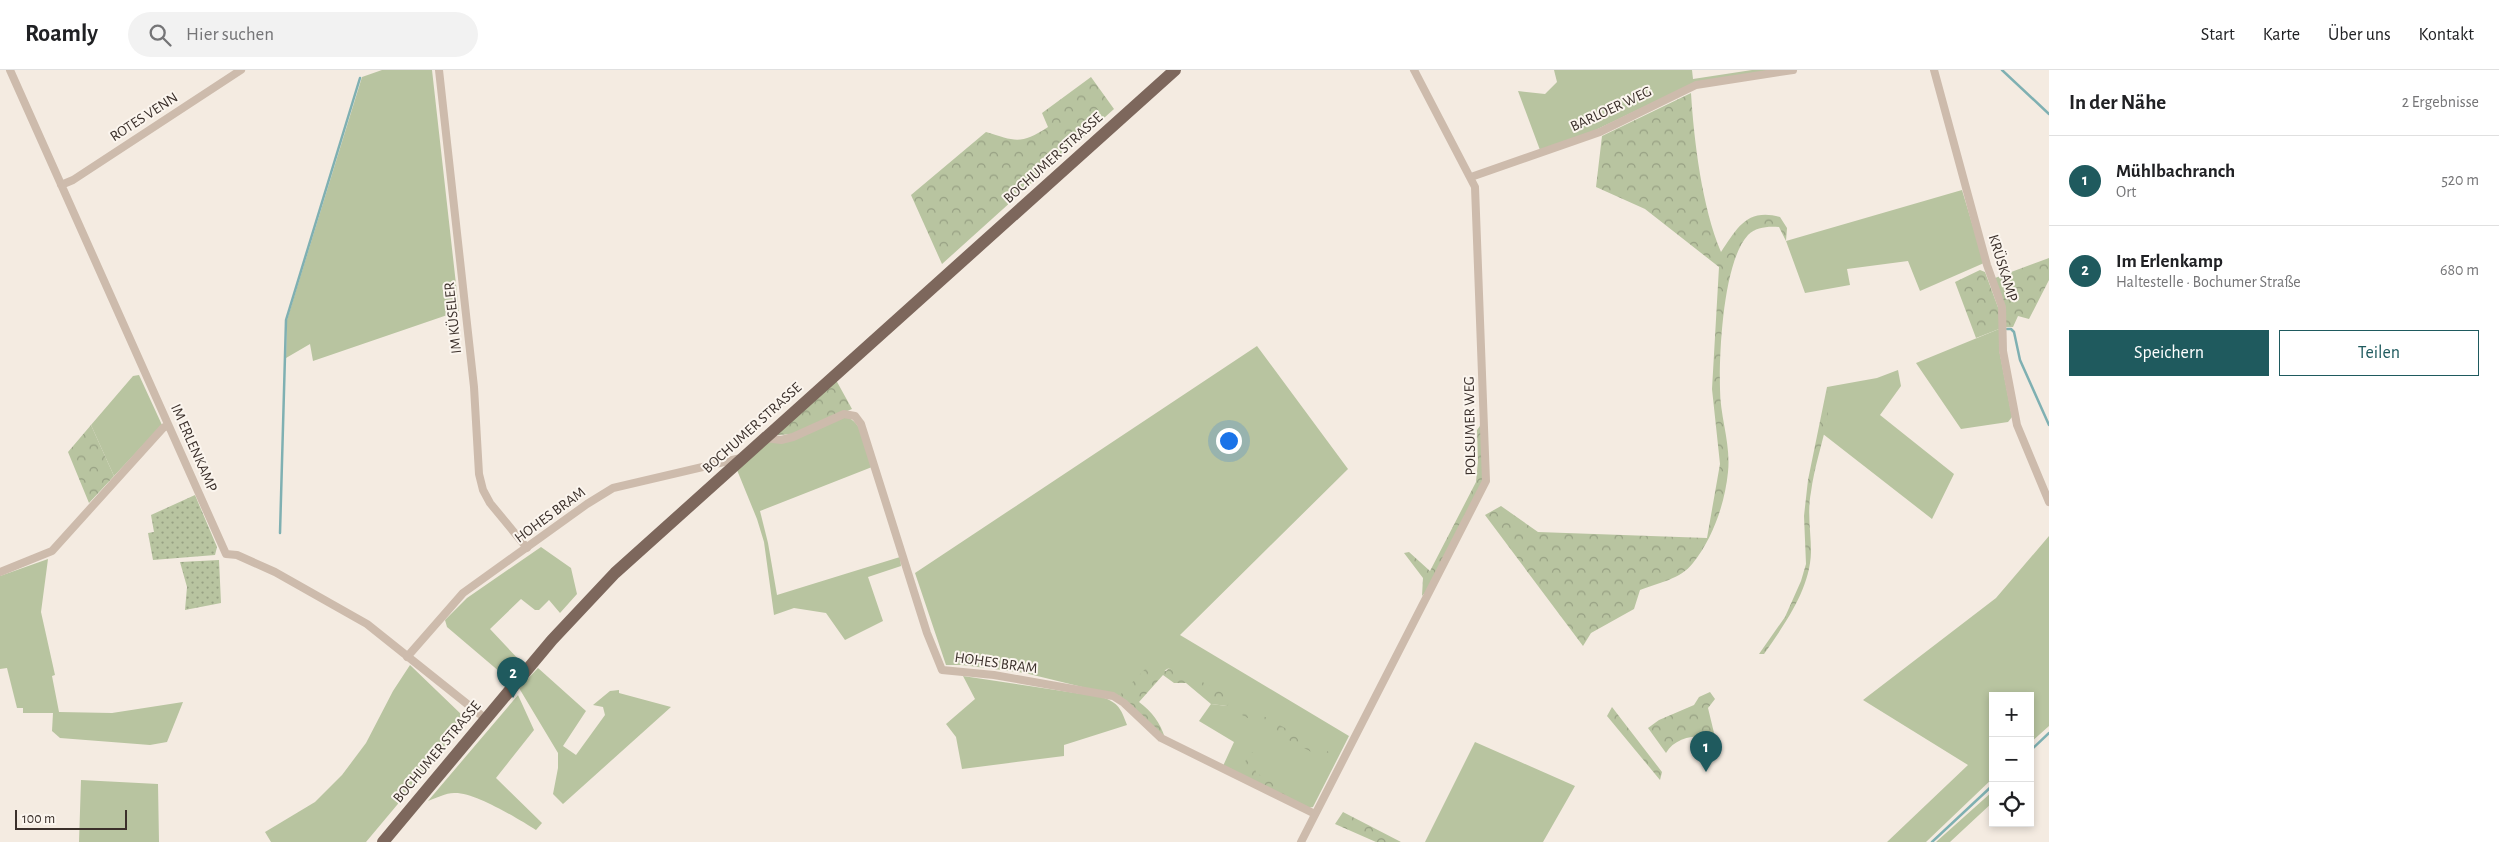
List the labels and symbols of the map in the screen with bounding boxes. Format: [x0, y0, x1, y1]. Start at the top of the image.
street label: BARLOER WEG [1568, 84, 1654, 134]
street label: ROTES VENN [107, 90, 181, 144]
street label: BOCHUMER STRASSE [1001, 110, 1105, 206]
street label: KRÜSKAMP [1986, 232, 2022, 303]
street label: IM KÜSELER [440, 281, 464, 355]
street label: POLSUMER WEG [1462, 376, 1478, 476]
street label: BOCHUMER STRASSE [700, 380, 804, 476]
street label: IM ERLENKAMP [168, 402, 220, 494]
your location [1216, 428, 1242, 454]
street label: HOHES BRAM [512, 484, 588, 546]
street label: HOHES BRAM [954, 650, 1038, 676]
pin: 2 [497, 657, 529, 698]
street label: BOCHUMER STRASSE [390, 698, 484, 806]
pin: 1 [1690, 731, 1722, 772]
scale bar [15, 807, 128, 830]

